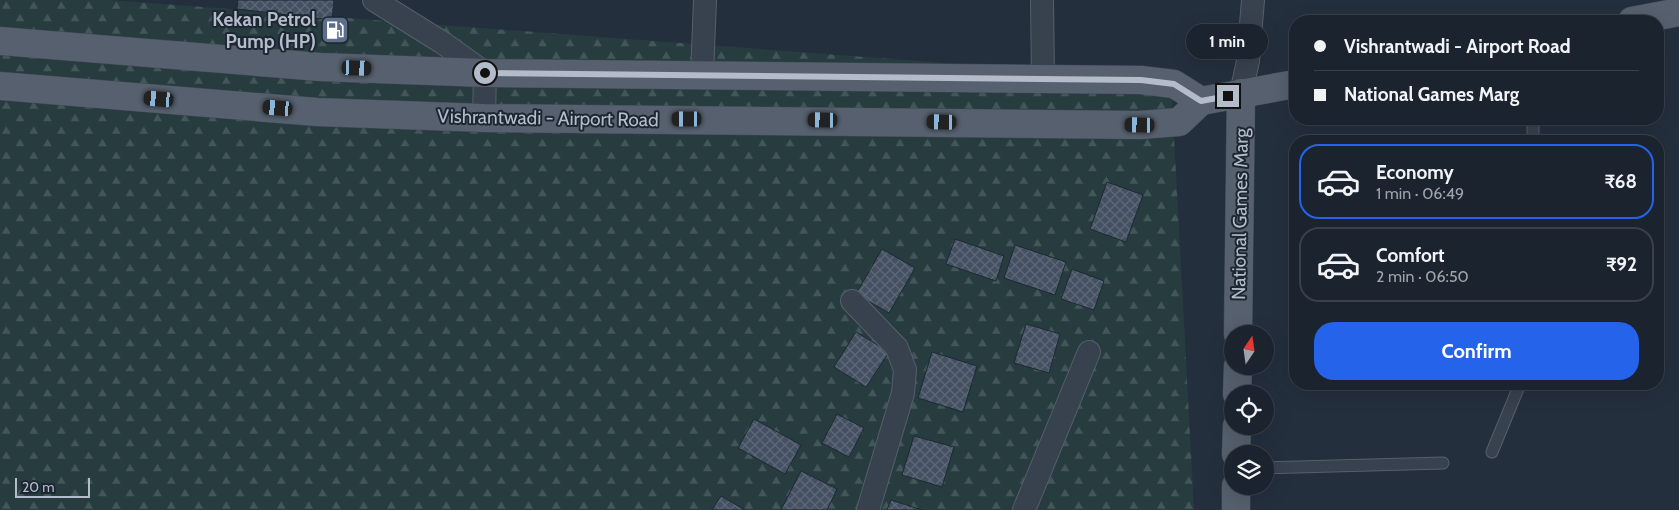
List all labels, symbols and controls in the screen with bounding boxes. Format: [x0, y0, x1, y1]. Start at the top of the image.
place label: Kekan Petrol Pump (HP) [212, 8, 316, 53]
fuel station icon: Kekan Petrol Pump (HP) [320, 15, 350, 45]
callout: 1 min [1187, 23, 1269, 58]
text: 1 min [1209, 32, 1245, 51]
text: Vishrantwadi - Airport Road [1344, 35, 1571, 58]
car [341, 60, 372, 76]
route start [474, 62, 496, 84]
text: National Games Marg [1344, 83, 1519, 106]
route end [1217, 85, 1239, 107]
car [143, 90, 174, 108]
car [262, 99, 293, 117]
street label: Vishrantwadi - Airport Road [437, 105, 659, 131]
car [672, 112, 702, 127]
car [807, 112, 838, 128]
car [926, 114, 957, 130]
car [1124, 117, 1155, 133]
street label: National Games Marg [1227, 127, 1253, 300]
icon: car [1316, 159, 1361, 204]
text: Economy [1376, 161, 1454, 184]
text: ₹68 [1604, 170, 1637, 193]
text: 1 min · 06:49 [1376, 184, 1464, 203]
icon: car [1316, 242, 1361, 287]
text: Comfort [1376, 244, 1445, 267]
text: ₹92 [1606, 253, 1637, 276]
text: 2 min · 06:50 [1376, 267, 1469, 286]
button: Confirm [1314, 322, 1639, 380]
north arrow [1224, 325, 1274, 375]
map controls [1224, 325, 1274, 495]
button: locate [1224, 385, 1274, 435]
button: layers [1224, 445, 1274, 495]
scale bar [15, 475, 90, 498]
text: 20 m [22, 478, 55, 496]

